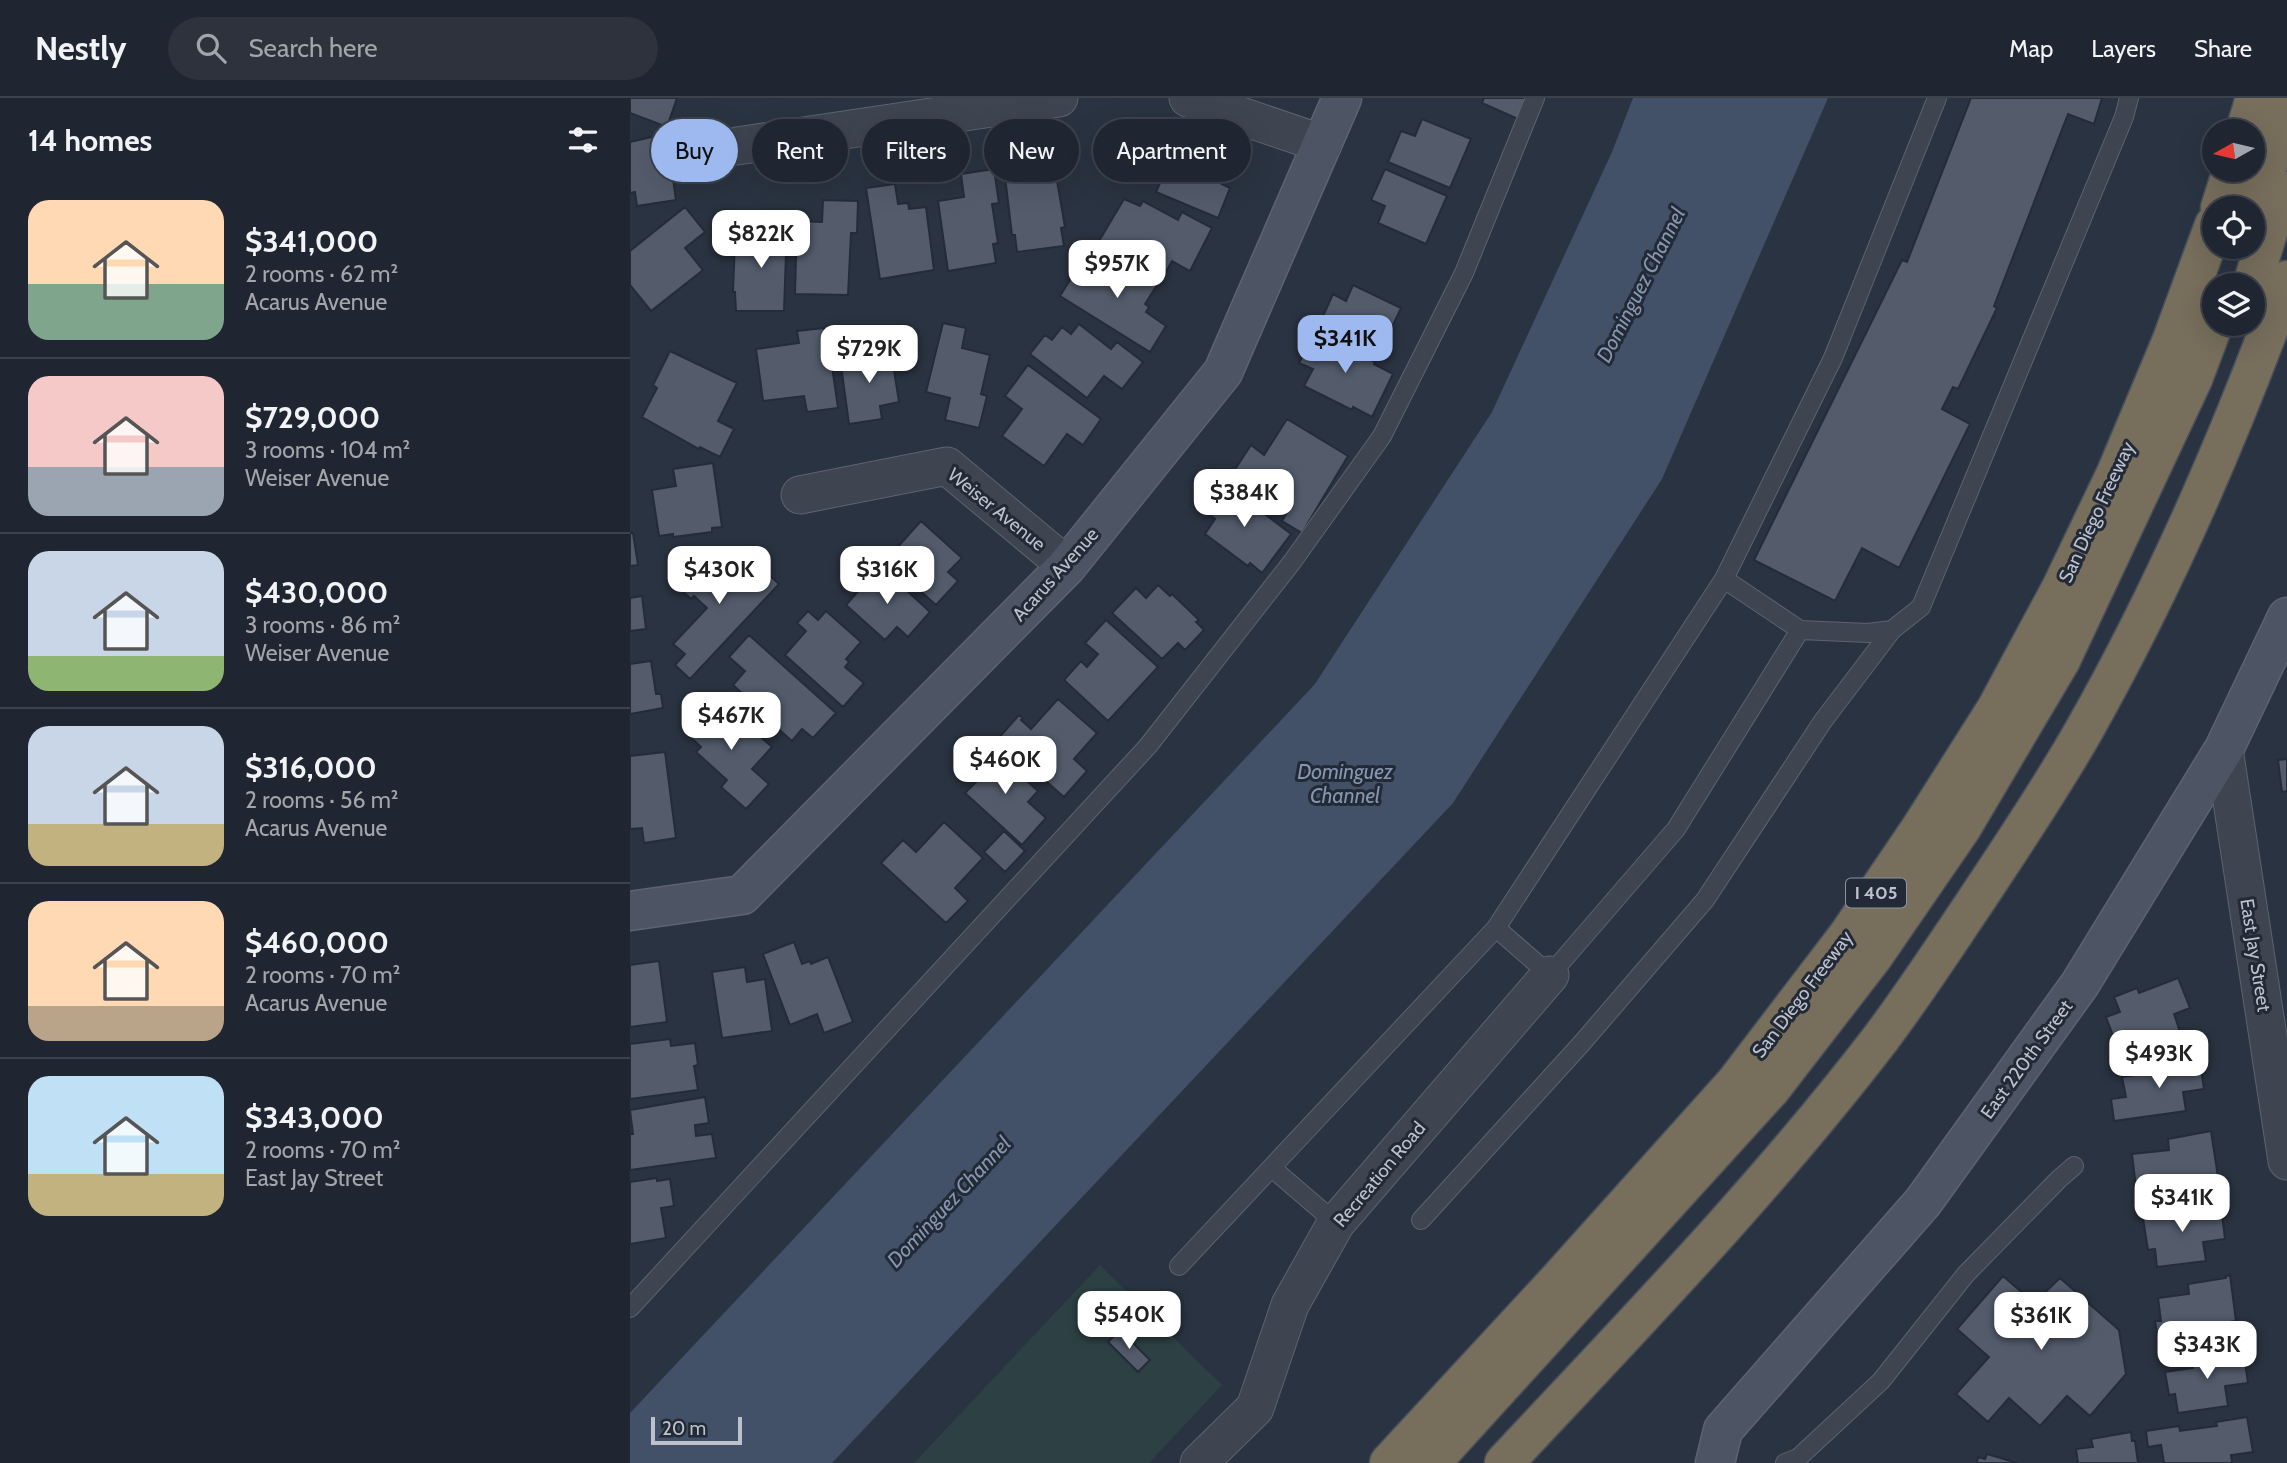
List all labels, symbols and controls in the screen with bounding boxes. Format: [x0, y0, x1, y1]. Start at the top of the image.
search box [168, 17, 658, 80]
text: Nestly [35, 28, 126, 68]
icon: search [192, 29, 230, 67]
text: Search here [248, 32, 378, 64]
text: Map [2009, 34, 2053, 63]
text: Layers [2091, 34, 2156, 63]
text: Share [2194, 34, 2252, 63]
chip: Buy [651, 119, 738, 182]
chip: Rent [752, 119, 848, 182]
chip: Filters [862, 119, 970, 182]
chip: New [984, 119, 1079, 182]
chip: Apartment [1093, 119, 1251, 182]
north arrow [2202, 119, 2264, 182]
map controls [2202, 119, 2265, 336]
icon: filters [564, 121, 602, 159]
text: 14 homes [28, 122, 152, 159]
button: locate [2202, 196, 2265, 259]
water label: Dominguez Channel [1591, 203, 1690, 366]
pin: $822K [712, 211, 810, 270]
text: $822K [728, 219, 794, 247]
text: $341,000 [245, 223, 378, 260]
icon: home [84, 228, 168, 312]
pin: $957K [1068, 240, 1166, 300]
text: $957K [1085, 249, 1149, 277]
text: 2 rooms · 62 m² [245, 260, 398, 288]
button: layers [2202, 273, 2265, 336]
text: Acarus Avenue [245, 288, 387, 316]
pin: $341K [1296, 316, 1394, 375]
text: $341K [1314, 324, 1376, 352]
pin: $729K [820, 326, 918, 385]
text: $729K [837, 334, 901, 362]
text: $729,000 [245, 399, 380, 436]
icon: home [84, 404, 168, 488]
text: 3 rooms · 104 m² [245, 436, 410, 464]
street label: San Diego Freeway [2054, 438, 2139, 586]
street label: Weiser Avenue [943, 463, 1050, 556]
text: Weiser Avenue [245, 464, 389, 492]
pin: $384K [1195, 470, 1293, 529]
text: $384K [1210, 478, 1278, 506]
street label: Acarus Avenue [1007, 523, 1103, 626]
pin: $430K [670, 546, 768, 606]
pin: $316K [838, 546, 936, 606]
text: $430K [684, 555, 754, 583]
text: $316K [856, 555, 918, 583]
text: $430,000 [245, 574, 388, 611]
icon: home [84, 579, 168, 663]
text: 3 rooms · 86 m² [245, 611, 400, 639]
text: Weiser Avenue [245, 639, 389, 667]
pin: $467K [682, 692, 780, 752]
text: $467K [698, 701, 764, 729]
pin: $460K [956, 736, 1054, 796]
text: $460K [969, 745, 1041, 773]
text: $316,000 [245, 749, 377, 786]
icon: home [84, 754, 168, 838]
water label: Dominguez Channel [1297, 759, 1394, 808]
text: 2 rooms · 56 m² [245, 786, 399, 814]
text: Acarus Avenue [245, 814, 387, 842]
road number: I 405 [1846, 878, 1906, 908]
street label: East Jay Street [2235, 897, 2276, 1014]
text: $460,000 [245, 924, 389, 961]
street label: San Diego Freeway [1747, 926, 1858, 1062]
icon: home [84, 929, 168, 1013]
text: 2 rooms · 70 m² [245, 961, 400, 989]
text: Acarus Avenue [245, 989, 387, 1017]
street label: East 220th Street [1976, 995, 2078, 1123]
pin: $493K [2110, 1030, 2208, 1090]
text: $493K [2125, 1039, 2193, 1067]
text: $343,000 [245, 1099, 384, 1136]
icon: home [84, 1104, 168, 1188]
street label: Recreation Road [1329, 1117, 1430, 1232]
water label: Dominguez Channel [882, 1131, 1016, 1272]
text: 2 rooms · 70 m² [245, 1136, 400, 1164]
text: East Jay Street [245, 1164, 383, 1192]
pin: $341K [2133, 1174, 2231, 1234]
text: $341K [2151, 1183, 2213, 1211]
pin: $540K [1080, 1292, 1178, 1351]
pin: $361K [1992, 1292, 2090, 1352]
text: $540K [1094, 1300, 1164, 1328]
text: $361K [2010, 1301, 2072, 1329]
pin: $343K [2158, 1322, 2256, 1381]
text: $343K [2174, 1330, 2240, 1358]
scale bar [651, 1414, 742, 1446]
text: 20 m [662, 1417, 706, 1440]

